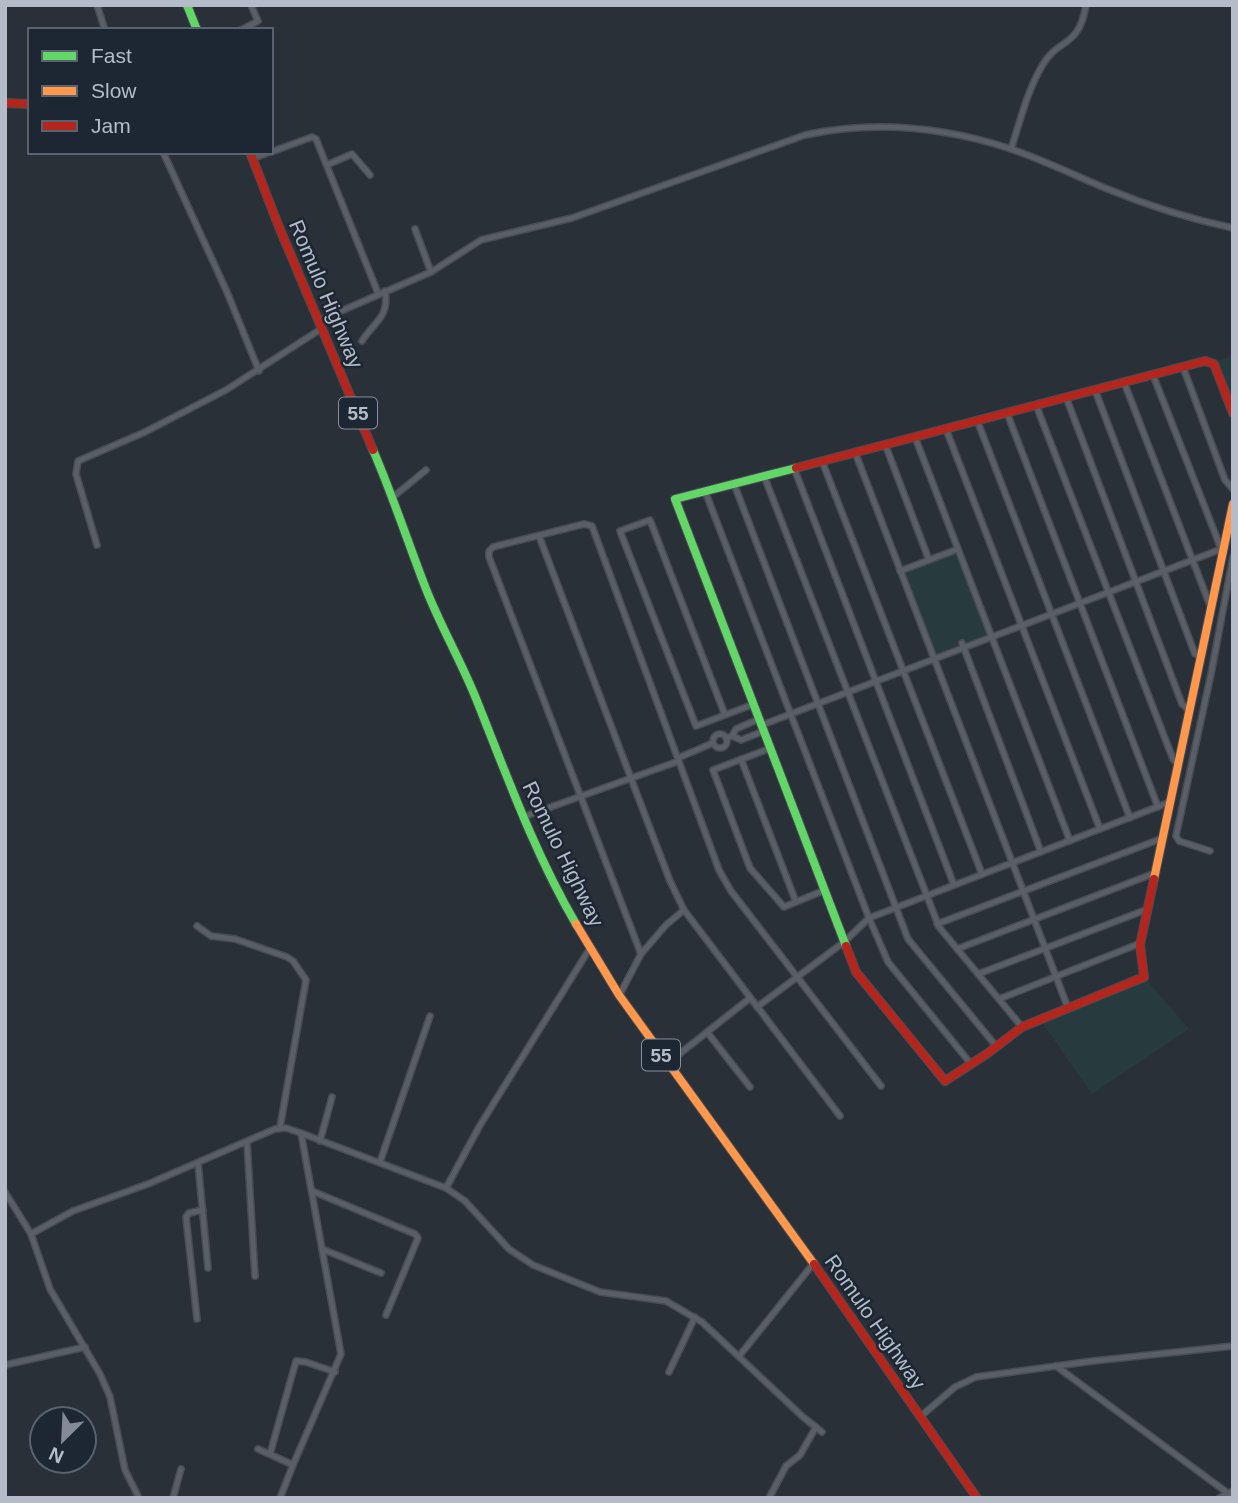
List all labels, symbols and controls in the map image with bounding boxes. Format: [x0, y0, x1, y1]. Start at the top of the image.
legend [28, 28, 273, 154]
text: Fast [91, 44, 132, 67]
text: Slow [91, 79, 137, 102]
text: Jam [91, 114, 131, 137]
street label: Romulo Highway [285, 216, 368, 372]
road number: 55 [339, 398, 377, 428]
street label: Romulo Highway [518, 777, 609, 931]
road number: 55 [642, 1040, 680, 1070]
street label: Romulo Highway [820, 1250, 931, 1394]
north arrow [28, 1405, 98, 1475]
text: N [46, 1443, 67, 1467]

